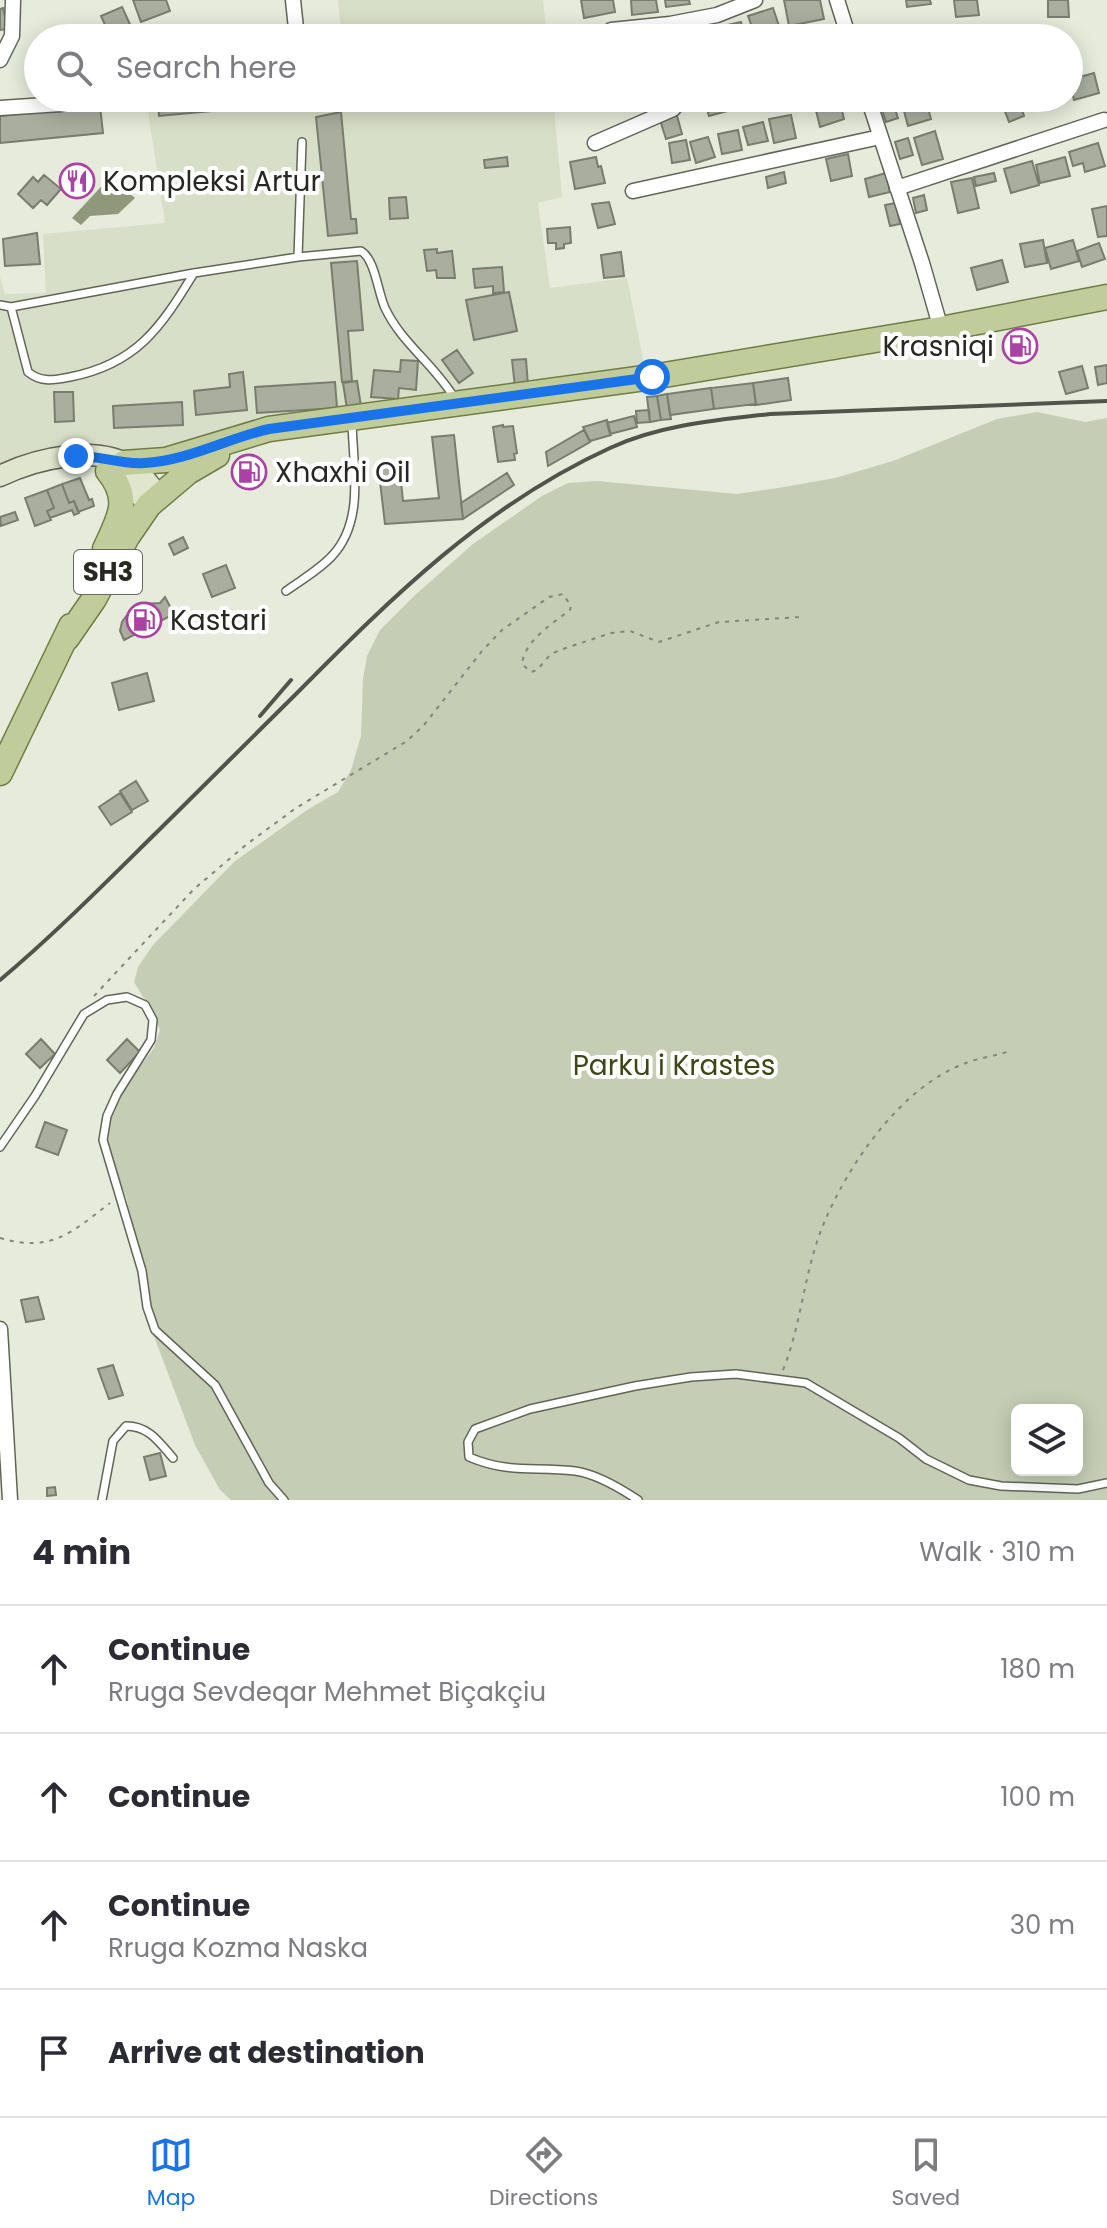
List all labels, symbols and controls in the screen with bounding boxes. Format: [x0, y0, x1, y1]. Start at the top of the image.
search box [24, 24, 1083, 112]
icon: search [52, 46, 96, 90]
text: Search here [116, 46, 297, 89]
restaurant icon: Kompleksi Artur [58, 162, 96, 200]
place label: Kompleksi Artur [103, 162, 321, 201]
place label: Krasniqi [883, 327, 994, 366]
fuel station icon: Krasniqi [1001, 327, 1039, 365]
route start [634, 359, 670, 395]
route end [58, 438, 94, 474]
fuel station icon: Xhaxhi Oil [230, 453, 268, 491]
place label: Xhaxhi Oil [275, 453, 411, 492]
road number: SH3 [74, 550, 142, 594]
fuel station icon: Kastari [125, 601, 163, 639]
place label: Kastari [170, 601, 267, 640]
park label: Parku i Krastes [573, 1046, 775, 1085]
map controls [1011, 1404, 1083, 1476]
button: layers [1011, 1404, 1083, 1476]
text: 4 min [32, 1528, 131, 1576]
text: Walk · 310 m [919, 1534, 1075, 1570]
text: Continue [108, 1628, 250, 1671]
icon: ahead [32, 1647, 76, 1691]
text: 180 m [1000, 1651, 1075, 1687]
text: Rruga Sevdeqar Mehmet Biçakçiu [108, 1674, 546, 1710]
icon: ahead [32, 1775, 76, 1819]
text: Continue [108, 1775, 250, 1818]
text: 100 m [1000, 1779, 1075, 1815]
text: Continue [108, 1884, 250, 1927]
icon: ahead [32, 1903, 76, 1947]
text: 30 m [1010, 1907, 1075, 1943]
text: Rruga Kozma Naska [108, 1930, 368, 1966]
icon: arrive [32, 2031, 76, 2075]
text: Arrive at destination [108, 2031, 425, 2074]
tab: Map [147, 2133, 195, 2214]
tab: Directions [489, 2133, 598, 2214]
tab: Saved [892, 2133, 960, 2214]

